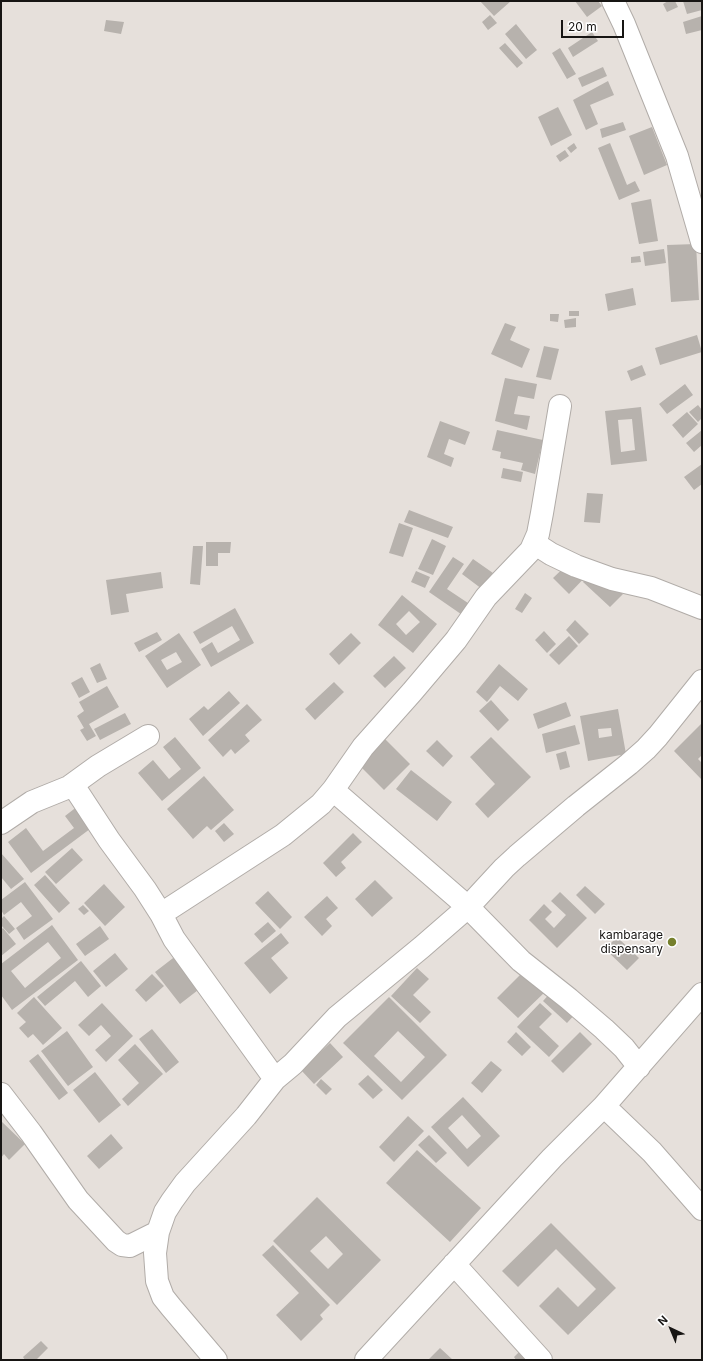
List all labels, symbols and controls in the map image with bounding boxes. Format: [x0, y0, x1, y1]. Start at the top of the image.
scale bar [563, 12, 626, 38]
text: 20 m [568, 19, 597, 34]
place label: kambarage dispensary [599, 928, 663, 956]
marker: kambarage dispensary [666, 936, 678, 948]
north arrow [651, 1309, 691, 1349]
text: N [655, 1312, 671, 1328]

